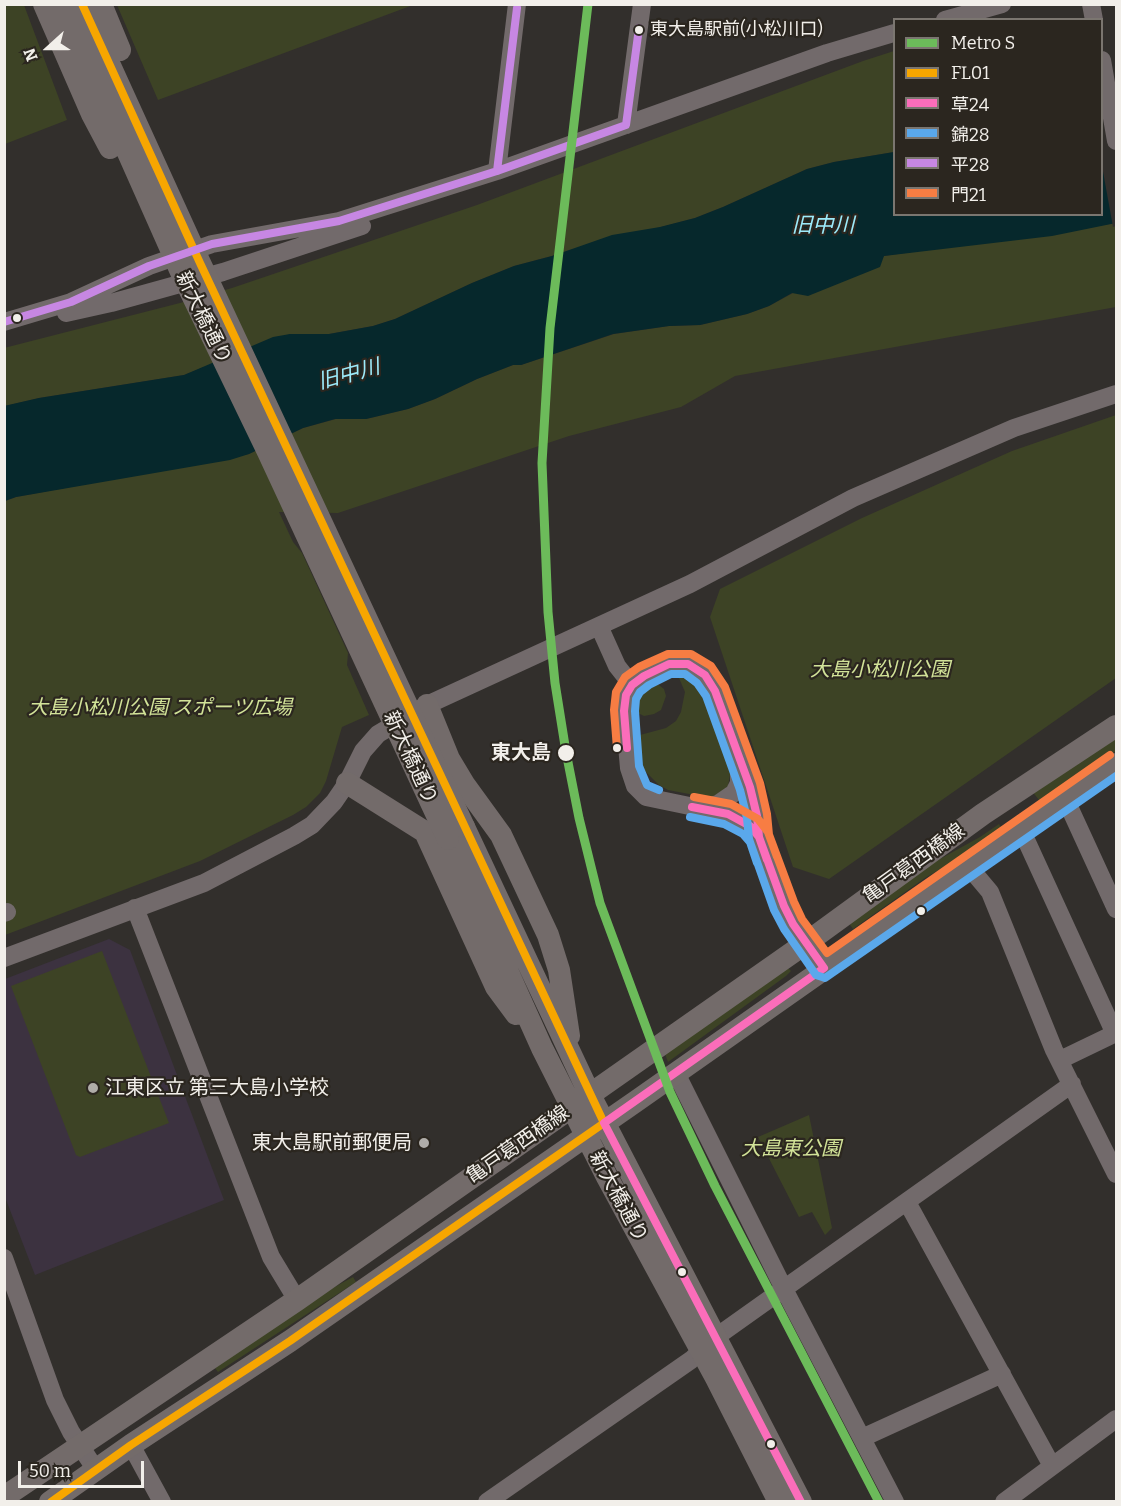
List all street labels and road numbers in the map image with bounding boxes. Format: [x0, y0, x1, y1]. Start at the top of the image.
street label: 新大橋通り [170, 268, 236, 368]
street label: 新大橋通り [378, 708, 442, 808]
street label: 亀戸葛西橋線 [858, 819, 970, 909]
street label: 亀戸葛西橋線 [462, 1101, 574, 1189]
street label: 新大橋通り [584, 1147, 652, 1247]

